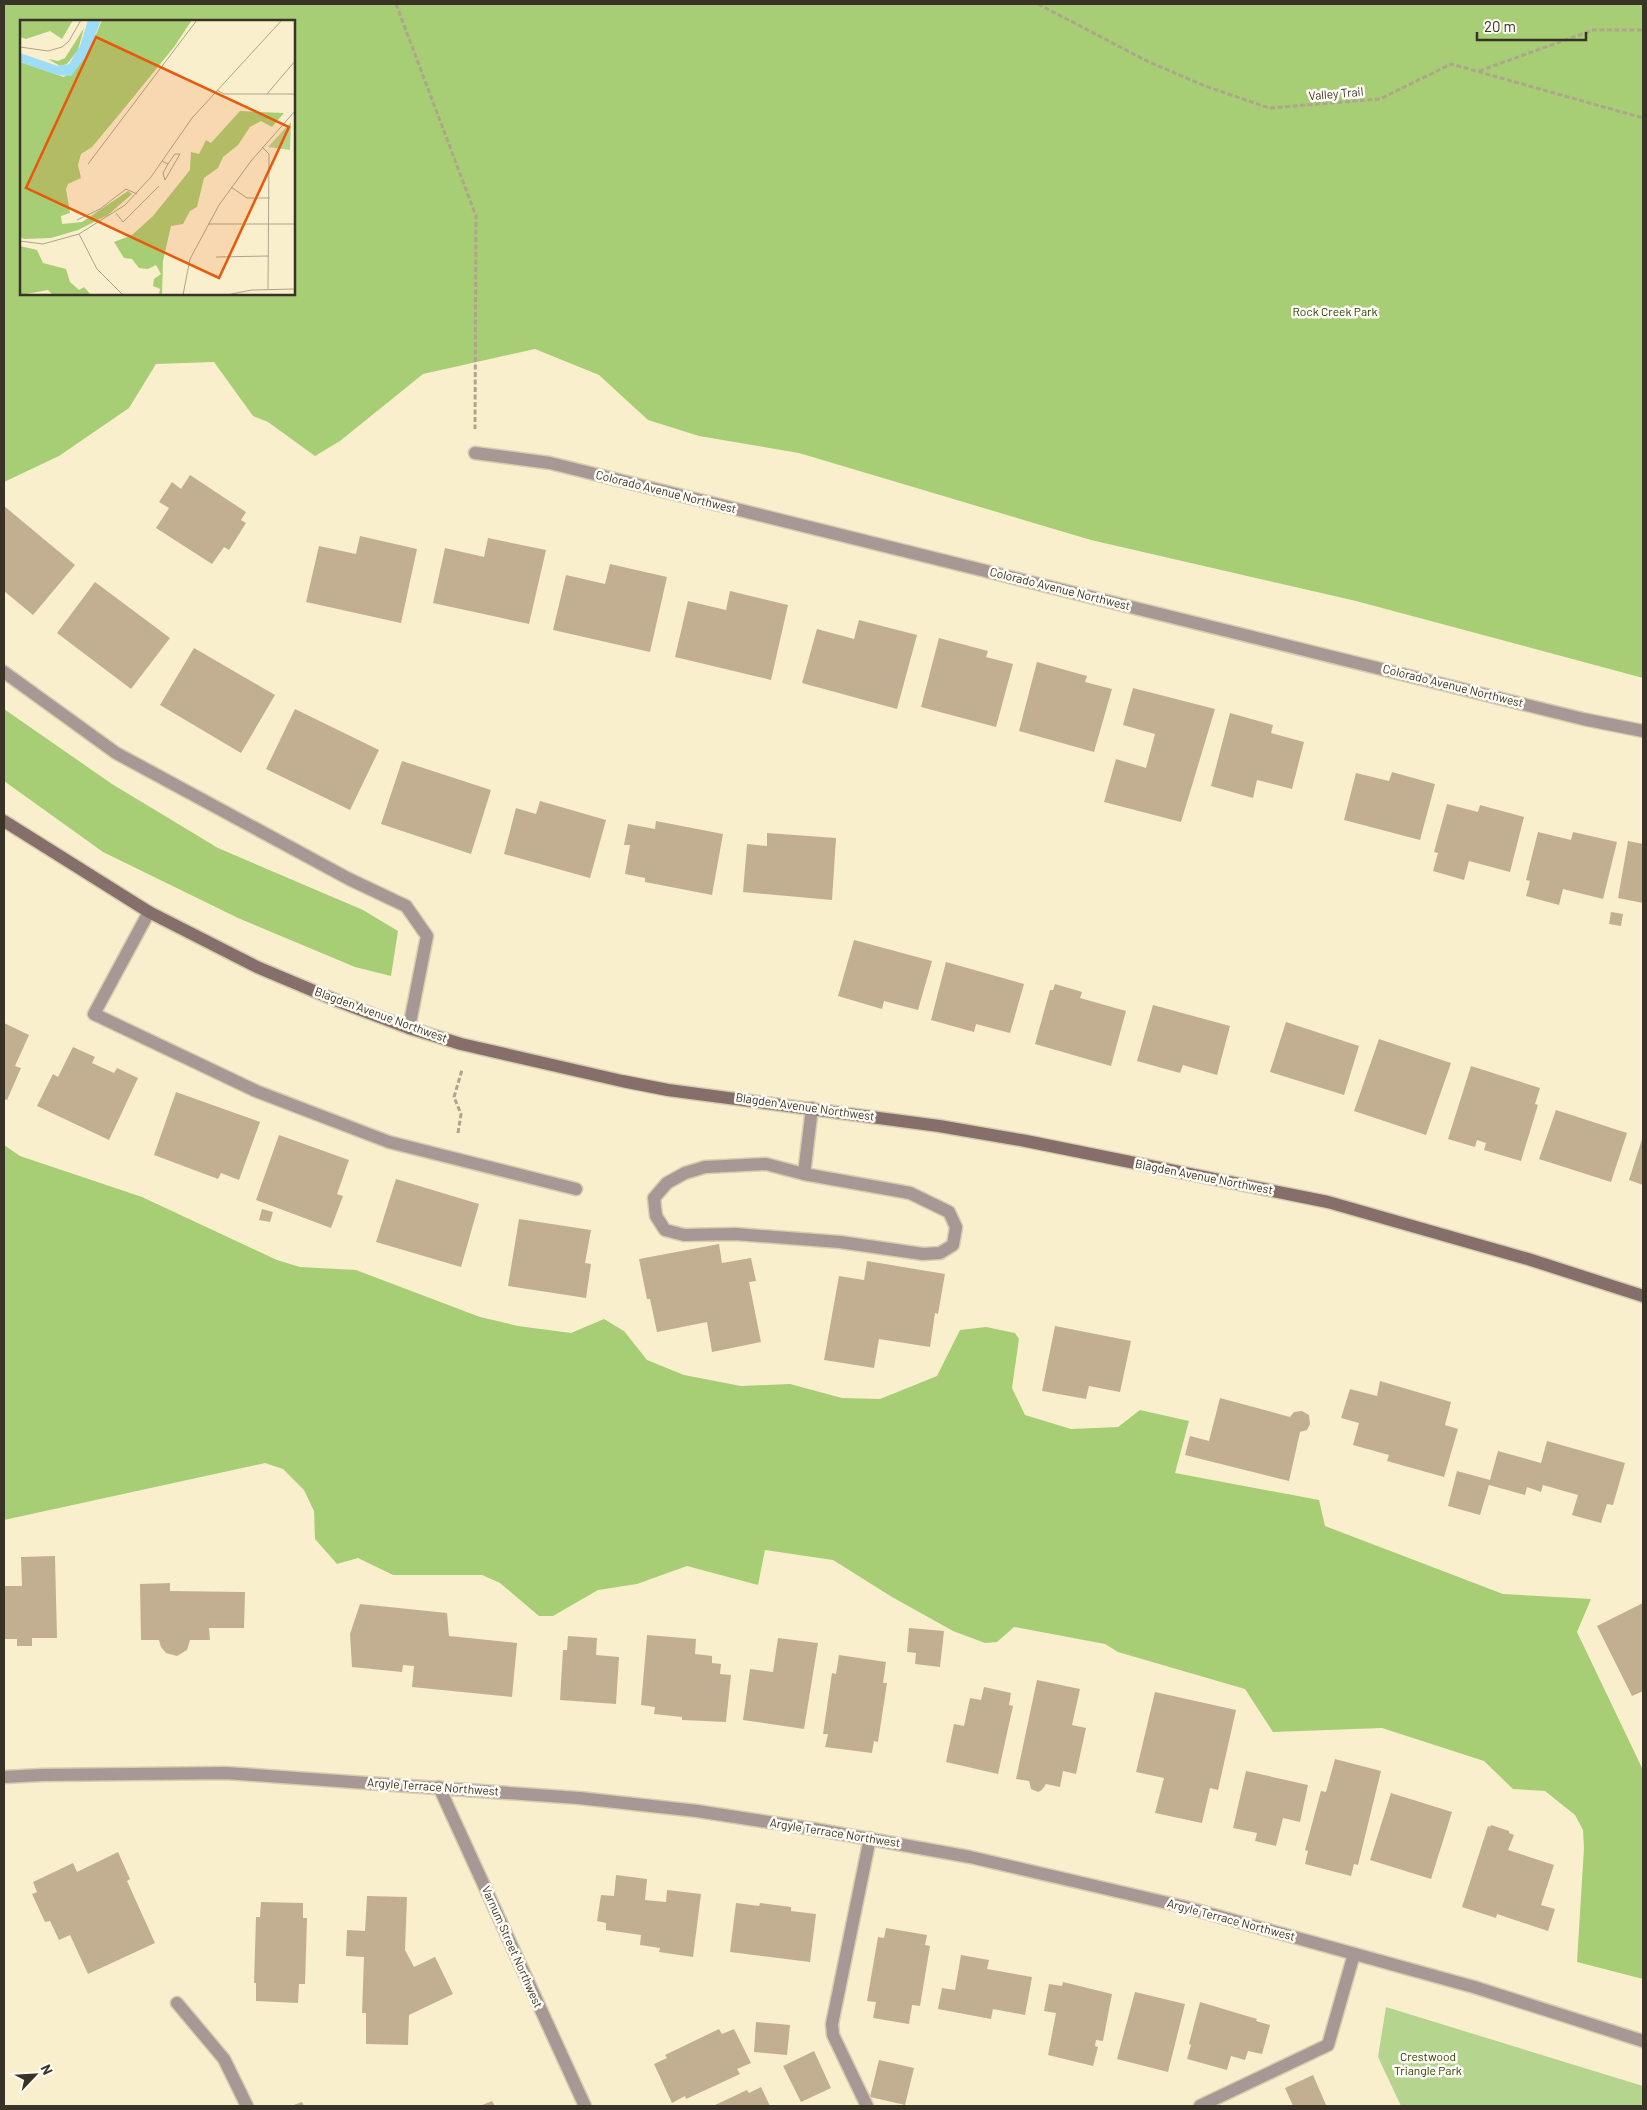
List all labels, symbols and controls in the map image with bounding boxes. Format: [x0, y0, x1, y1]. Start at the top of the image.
scale bar [1477, 10, 1586, 42]
text: 20 m [1484, 17, 1516, 35]
inset map [20, 20, 295, 295]
street label: Valley Trail [1308, 84, 1364, 102]
park label: Rock Creek Park [1293, 304, 1377, 318]
street label: Colorado Avenue Northwest [594, 467, 738, 515]
street label: Colorado Avenue Northwest [988, 564, 1132, 612]
street label: Colorado Avenue Northwest [1381, 661, 1525, 709]
street label: Blagden Avenue Northwest [313, 984, 450, 1045]
street label: Blagden Avenue Northwest [735, 1089, 875, 1123]
street label: Blagden Avenue Northwest [1134, 1156, 1274, 1196]
street label: Argyle Terrace Northwest [367, 1774, 499, 1798]
street label: Argyle Terrace Northwest [769, 1815, 901, 1849]
street label: Varnum Street Northwest [480, 1883, 546, 2010]
street label: Argyle Terrace Northwest [1166, 1895, 1297, 1943]
park label: Crestwood Triangle Park [1394, 2049, 1462, 2077]
north arrow [10, 2050, 60, 2100]
text: N [38, 2061, 57, 2077]

